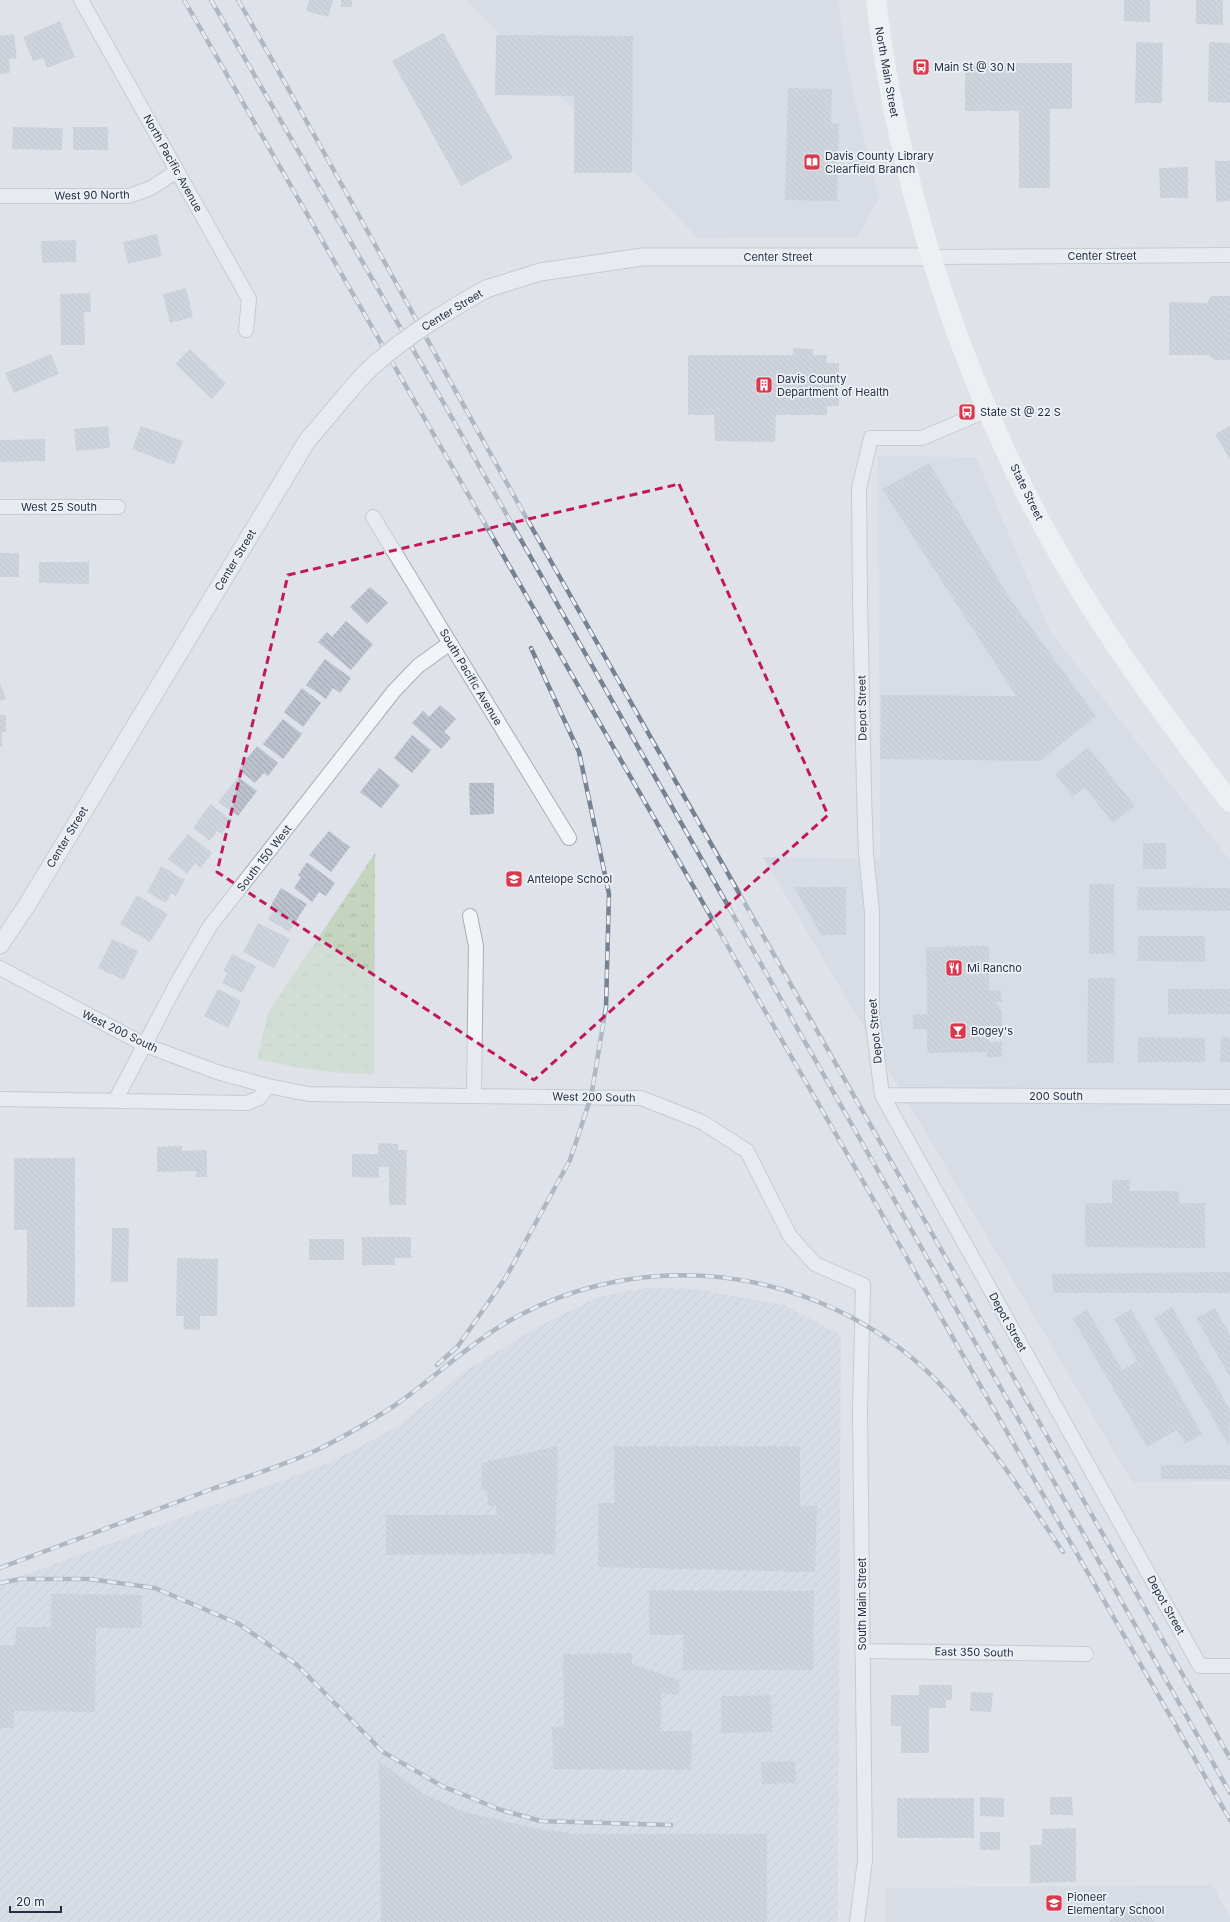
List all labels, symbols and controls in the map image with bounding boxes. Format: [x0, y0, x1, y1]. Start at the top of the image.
street label: North Main Street [872, 26, 902, 119]
bus stop icon: Main St @ 30 N [911, 57, 931, 77]
place label: Main St @ 30 N [934, 60, 1015, 74]
street label: North Pacific Avenue [140, 112, 206, 214]
place label: Davis County Library Clearfield Branch [825, 149, 934, 176]
library icon: Davis County Library Clearfield Branch [802, 152, 822, 172]
street label: West 90 North [54, 187, 130, 203]
street label: Center Street [1067, 249, 1137, 263]
street label: Center Street [743, 250, 813, 264]
street label: Center Street [419, 286, 486, 334]
place label: Davis County Department of Health [777, 372, 889, 399]
building icon: Davis County Department of Health [754, 375, 774, 395]
bus stop icon: State St @ 22 S [957, 402, 977, 422]
place label: State St @ 22 S [980, 405, 1061, 419]
street label: State Street [1007, 462, 1047, 523]
street label: West 25 South [21, 500, 97, 514]
street label: Center Street [211, 526, 259, 593]
street label: South Pacific Avenue [437, 626, 505, 728]
street label: Depot Street [854, 675, 870, 741]
street label: Center Street [43, 803, 91, 870]
street label: South 150 West [234, 822, 295, 894]
school or university icon: Antelope School [504, 869, 524, 889]
place label: Antelope School [527, 872, 612, 886]
restaurant icon: Mi Rancho [944, 958, 964, 978]
place label: Mi Rancho [967, 961, 1022, 975]
street label: Depot Street [865, 997, 885, 1064]
street label: West 200 South [80, 1006, 160, 1056]
bar icon: Bogey's [948, 1021, 968, 1041]
place label: Bogey's [971, 1024, 1013, 1038]
street label: West 200 South [552, 1089, 636, 1105]
street label: 200 South [1029, 1089, 1083, 1103]
street label: Depot Street [986, 1290, 1030, 1354]
street label: South Main Street [855, 1557, 869, 1650]
street label: Depot Street [1144, 1573, 1188, 1637]
street label: East 350 South [934, 1644, 1014, 1660]
scale bar [10, 1888, 61, 1914]
place label: Pioneer Elementary School [1067, 1890, 1164, 1917]
school or university icon: Pioneer Elementary School [1044, 1893, 1064, 1913]
text: 20 m [16, 1894, 45, 1909]

